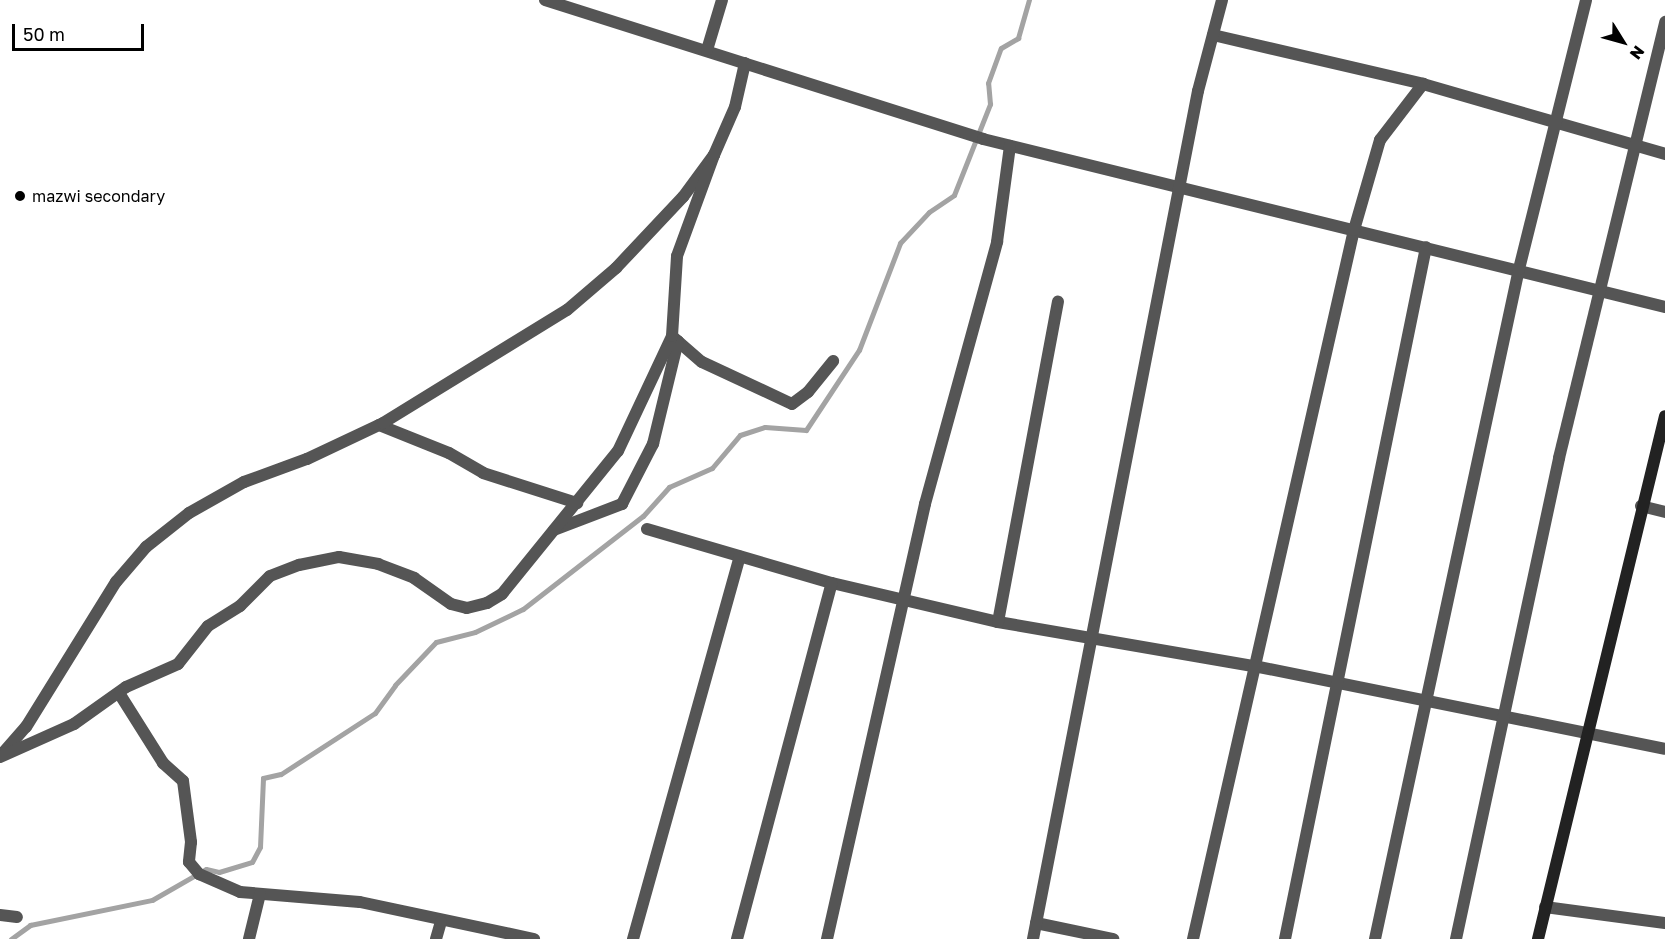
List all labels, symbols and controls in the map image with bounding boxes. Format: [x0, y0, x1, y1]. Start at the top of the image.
scale bar [15, 12, 147, 50]
north arrow [1593, 12, 1653, 72]
text: 50 m [23, 23, 65, 45]
text: N [1626, 42, 1649, 64]
place label: mazwi secondary [32, 186, 165, 206]
marker: mazwi secondary [13, 189, 27, 203]

